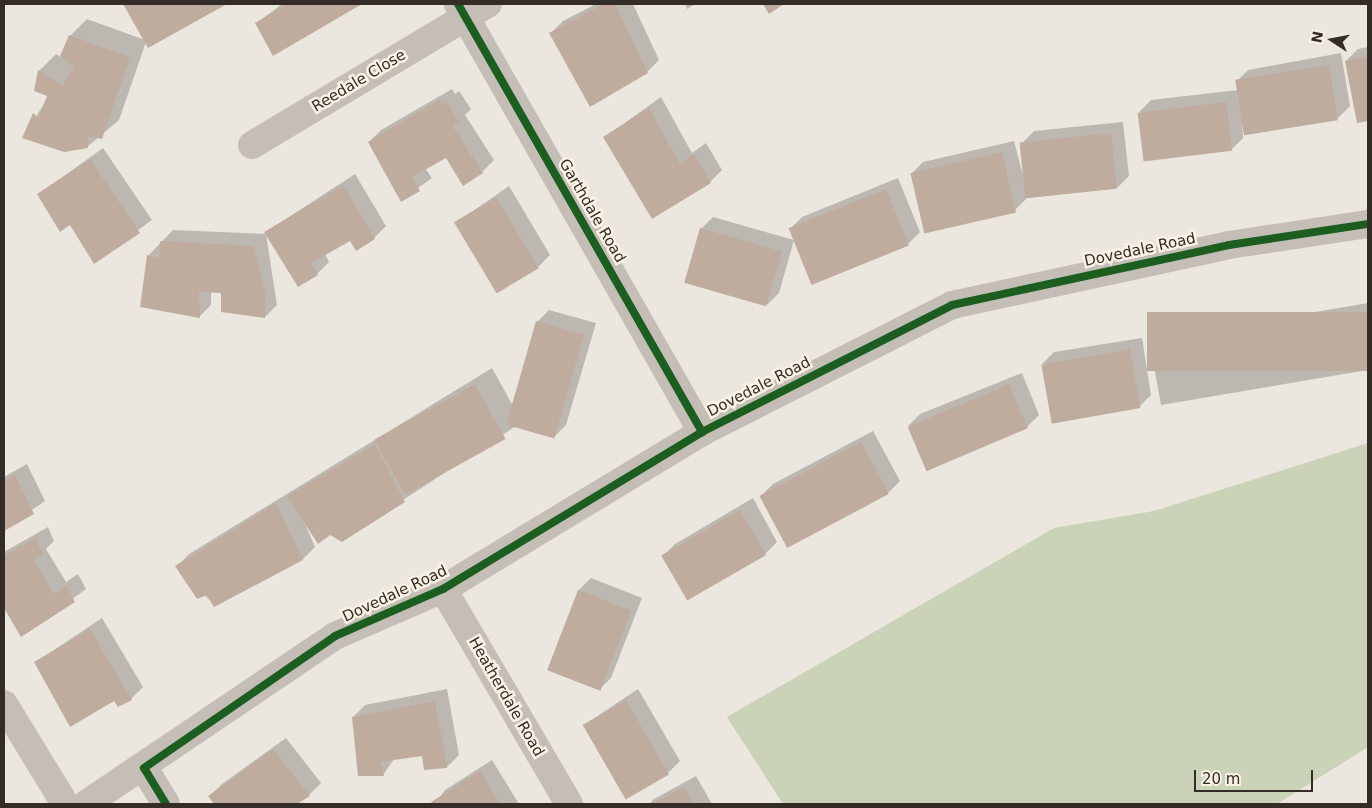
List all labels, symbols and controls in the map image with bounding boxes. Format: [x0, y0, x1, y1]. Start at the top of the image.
north arrow [1307, 15, 1357, 65]
text: N [1308, 30, 1326, 44]
street label: Reedale Close [309, 46, 409, 116]
street label: Garthdale Road [555, 156, 629, 266]
street label: Dovedale Road [1083, 229, 1197, 271]
street label: Dovedale Road [704, 353, 814, 421]
street label: Dovedale Road [340, 562, 450, 626]
street label: Heatherdale Road [465, 634, 547, 760]
scale bar [1197, 760, 1316, 792]
text: 20 m [1202, 770, 1240, 788]

